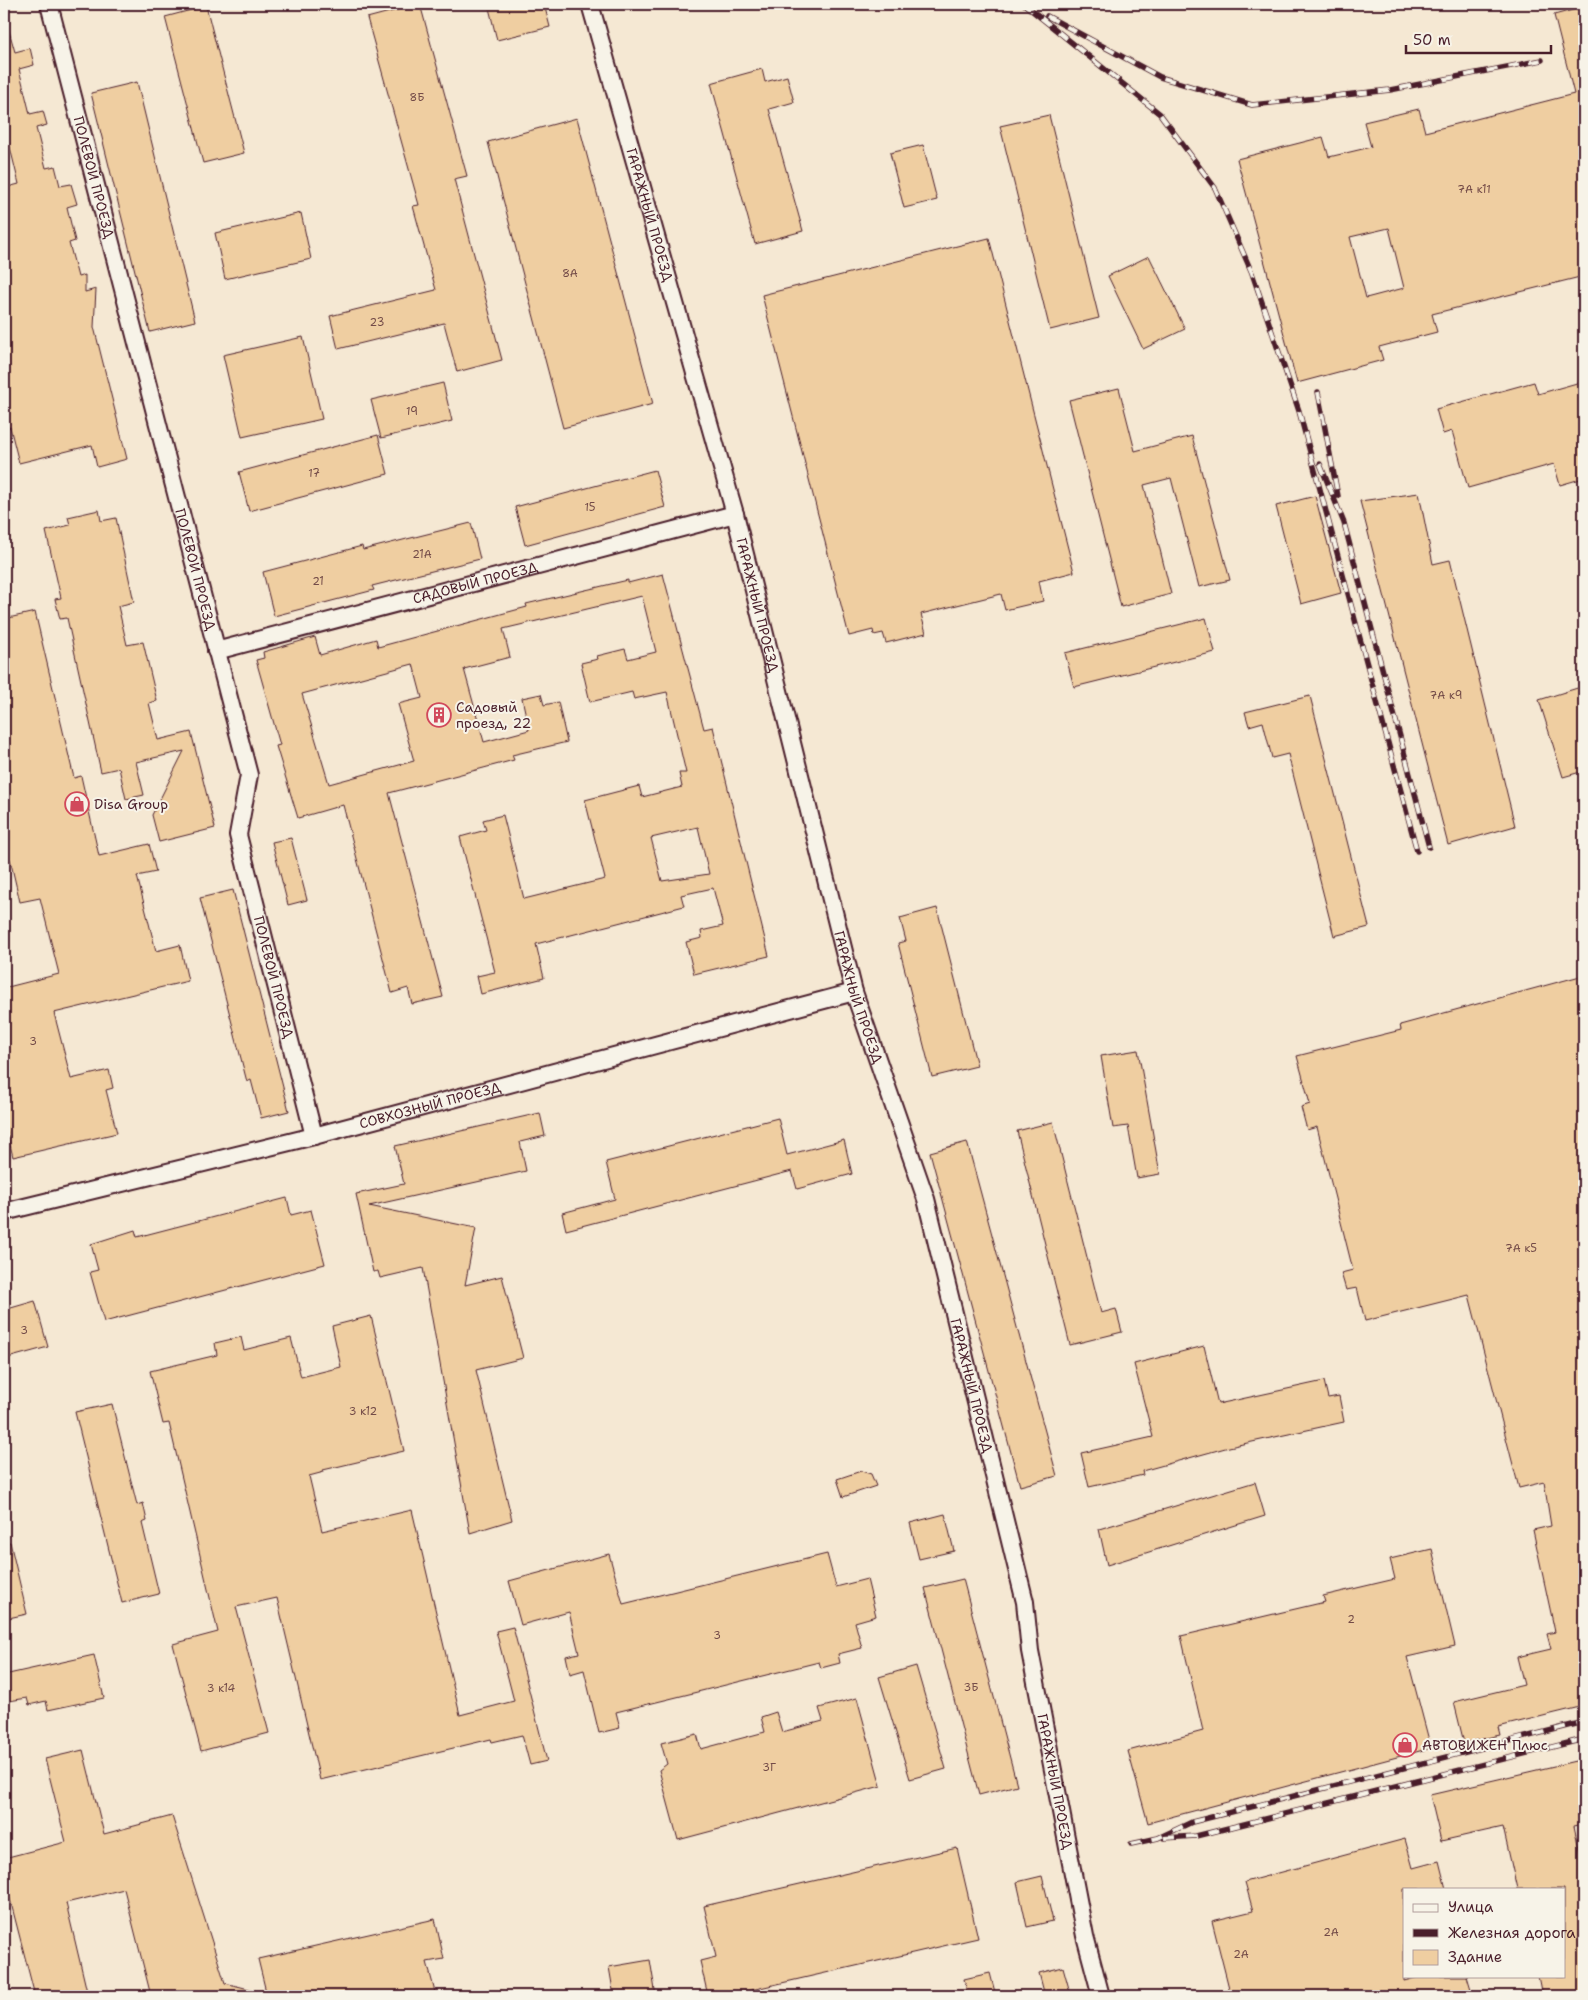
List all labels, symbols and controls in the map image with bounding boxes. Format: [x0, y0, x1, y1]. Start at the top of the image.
scale bar [1406, 22, 1550, 54]
text: 50 m [1413, 30, 1451, 50]
house number: 8Б [410, 90, 424, 105]
street label: ПОЛЕВОЙ ПРОЕЗД [70, 114, 119, 241]
street label: ГАРАЖНЫЙ ПРОЕЗД [622, 146, 678, 284]
house number: 7А к11 [1457, 182, 1491, 197]
house number: 8А [562, 266, 578, 281]
house number: 23 [370, 315, 384, 330]
house number: 19 [406, 404, 418, 419]
house number: 17 [308, 466, 320, 481]
house number: 15 [584, 500, 596, 515]
street label: ПОЛЕВОЙ ПРОЕЗД [171, 506, 220, 633]
street label: ГАРАЖНЫЙ ПРОЕЗД [732, 536, 783, 674]
house number: 21А [412, 547, 432, 562]
street label: САДОВЫЙ ПРОЕЗД [411, 557, 540, 608]
house number: 21 [312, 574, 324, 589]
house number: 7А к9 [1430, 688, 1462, 703]
place label: Садовый проезд, 22 [456, 698, 531, 732]
building icon: Садовый проезд, 22 [426, 702, 452, 728]
shop icon: Disa Group [64, 791, 90, 817]
place label: Disa Group [94, 795, 168, 813]
street label: ПОЛЕВОЙ ПРОЕЗД [250, 914, 298, 1040]
street label: ГАРАЖНЫЙ ПРОЕЗД [830, 929, 887, 1066]
house number: 3 [29, 1034, 37, 1049]
street label: СОВХОЗНЫЙ ПРОЕЗД [357, 1078, 503, 1133]
house number: 7А к5 [1505, 1241, 1537, 1256]
street label: ГАРАЖНЫЙ ПРОЕЗД [947, 1316, 997, 1455]
house number: 3 [20, 1323, 28, 1338]
house number: 3 к12 [349, 1404, 377, 1419]
house number: 2 [1347, 1612, 1355, 1627]
house number: 3 [713, 1628, 721, 1643]
house number: 3Б [964, 1680, 978, 1695]
house number: 3 к14 [207, 1681, 236, 1696]
street label: ГАРАЖНЫЙ ПРОЕЗД [1033, 1712, 1077, 1851]
shop icon: АВТОВИЖЕН Плюс [1392, 1732, 1418, 1758]
place label: АВТОВИЖЕН Плюс [1422, 1736, 1548, 1754]
house number: 3Г [762, 1760, 776, 1775]
legend [1403, 1888, 1566, 1978]
text: Улица [1448, 1897, 1494, 1917]
text: Железная дорога [1448, 1923, 1576, 1943]
house number: 2А [1323, 1925, 1339, 1940]
house number: 2А [1233, 1947, 1249, 1962]
text: Здание [1448, 1947, 1502, 1967]

